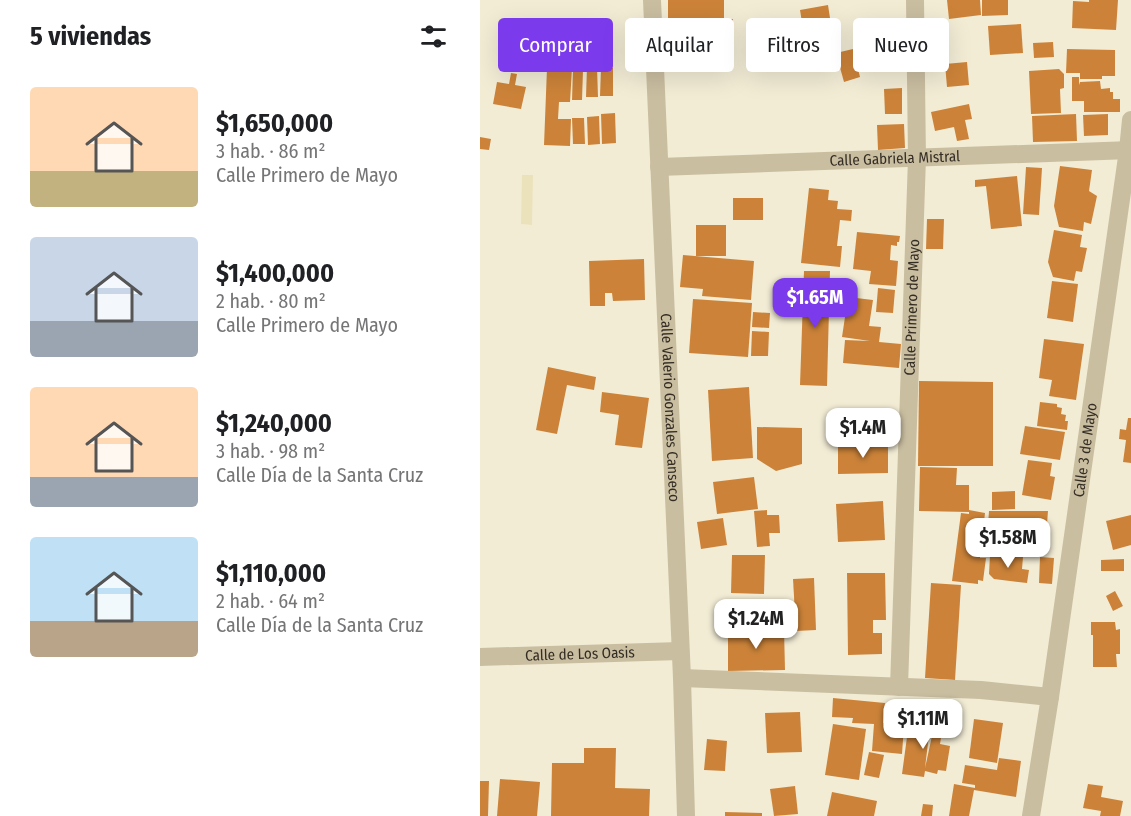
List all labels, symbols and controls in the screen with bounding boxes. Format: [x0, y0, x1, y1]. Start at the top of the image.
chip: Comprar [498, 18, 613, 72]
chip: Alquilar [625, 18, 734, 72]
chip: Filtros [746, 18, 841, 72]
chip: Nuevo [853, 18, 949, 72]
icon: filters [417, 20, 450, 53]
text: 5 viviendas [30, 21, 151, 52]
text: $1,650,000 [216, 108, 333, 139]
icon: home [78, 111, 150, 183]
text: 3 hab. · 86 m² [216, 139, 326, 163]
street label: Calle Gabriela Mistral [829, 147, 960, 170]
text: Calle Primero de Mayo [216, 163, 398, 187]
street label: Calle Primero de Mayo [901, 239, 923, 376]
text: $1,400,000 [216, 258, 334, 289]
icon: home [78, 261, 150, 333]
pin: $1.65M [766, 278, 864, 329]
text: $1.65M [787, 285, 843, 309]
text: 2 hab. · 80 m² [216, 289, 326, 313]
text: Calle Primero de Mayo [216, 313, 398, 337]
street label: Calle Valerio Gonzales Canseco [657, 313, 683, 502]
street label: Calle 3 de Mayo [1070, 402, 1101, 498]
text: $1,240,000 [216, 408, 332, 439]
pin: $1.4M [821, 408, 905, 459]
icon: home [78, 411, 150, 483]
text: $1.4M [840, 415, 886, 439]
text: 3 hab. · 98 m² [216, 439, 325, 463]
text: Calle Día de la Santa Cruz [216, 463, 423, 487]
pin: $1.58M [959, 518, 1057, 569]
text: $1.58M [979, 525, 1037, 549]
text: $1,110,000 [216, 558, 326, 589]
icon: home [78, 561, 150, 633]
text: 2 hab. · 64 m² [216, 589, 325, 613]
pin: $1.24M [707, 599, 805, 650]
text: $1.24M [728, 606, 784, 630]
text: Calle Día de la Santa Cruz [216, 613, 423, 637]
street label: Calle de Los Oasis [525, 643, 635, 665]
pin: $1.11M [874, 699, 972, 750]
text: $1.11M [897, 706, 949, 730]

